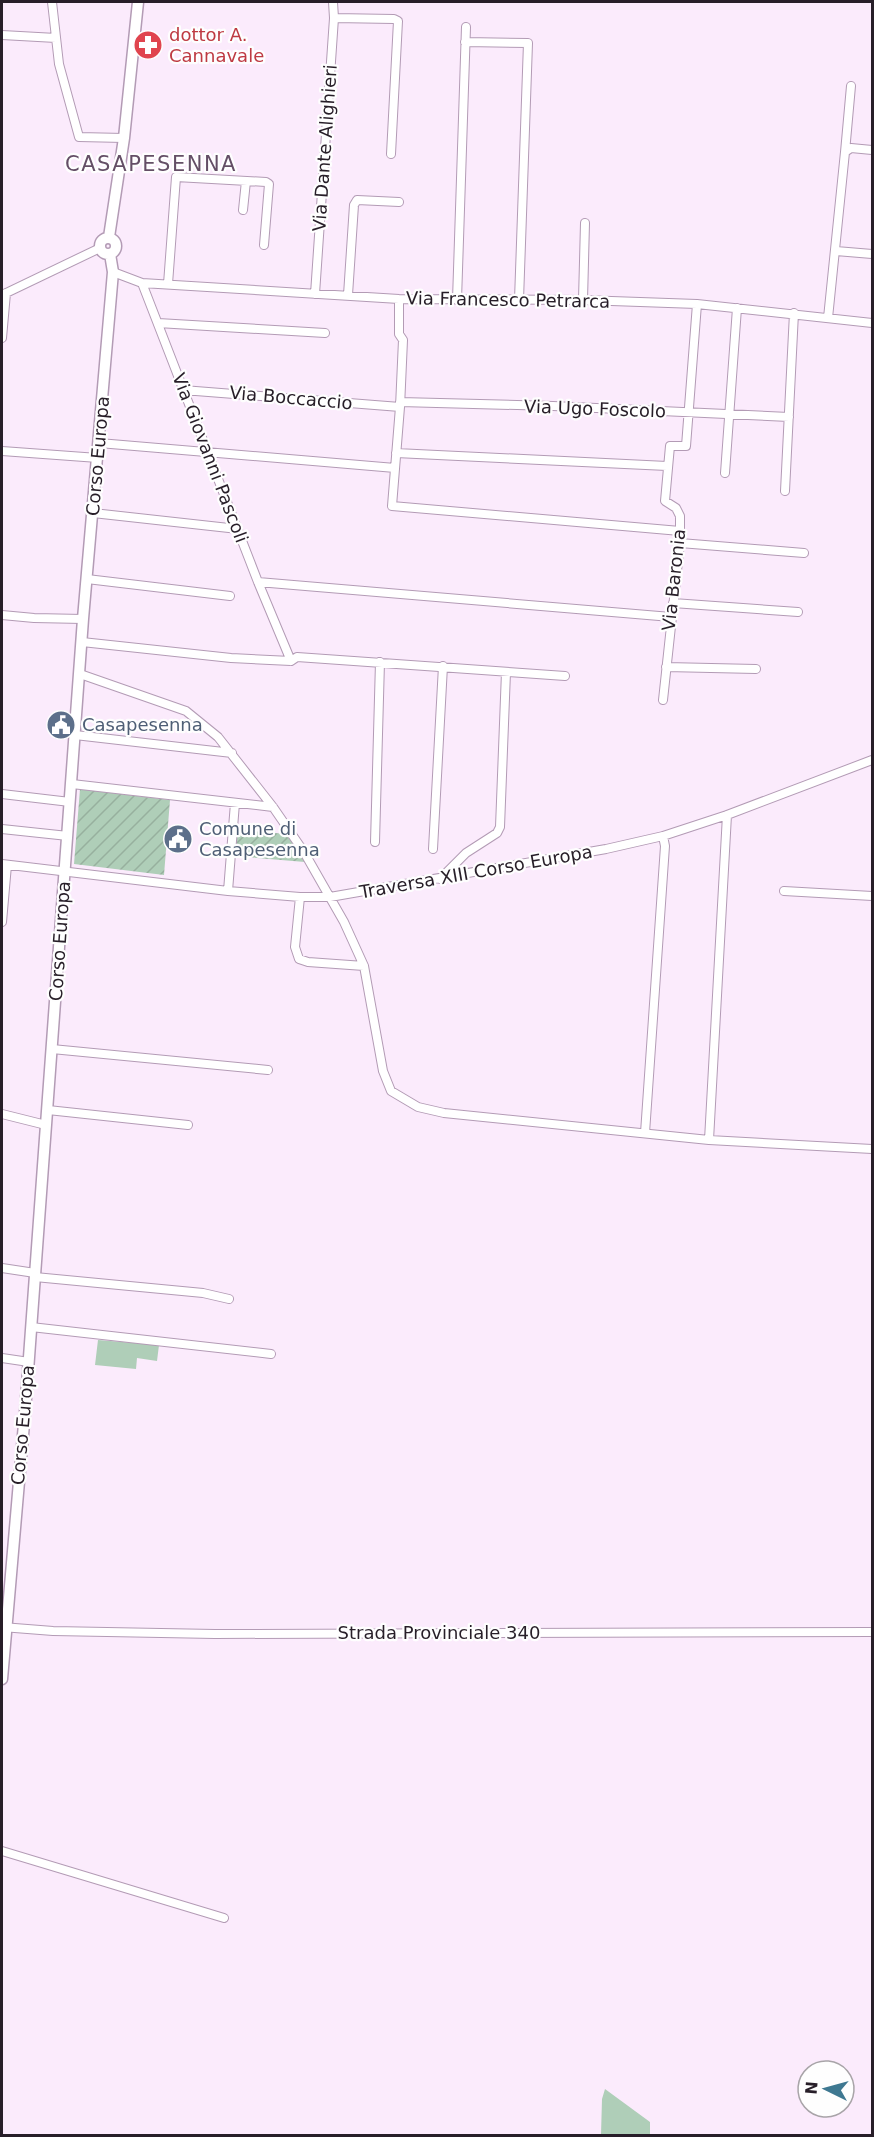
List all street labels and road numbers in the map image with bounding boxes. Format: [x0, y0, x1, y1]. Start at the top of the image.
street label: Via Dante Alighieri [308, 64, 341, 232]
street label: Via Francesco Petrarca [406, 287, 610, 312]
street label: Via Giovanni Pascoli [168, 370, 253, 546]
street label: Via Boccaccio [229, 382, 354, 413]
street label: Corso Europa [82, 395, 113, 517]
street label: Via Ugo Foscolo [524, 396, 666, 421]
street label: Via Baronia [658, 528, 689, 632]
street label: Traversa XIII Corso Europa [357, 841, 594, 903]
street label: Corso Europa [45, 880, 74, 1002]
street label: Corso Europa [7, 1364, 38, 1486]
street label: Strada Provinciale 340 [338, 1622, 540, 1643]

